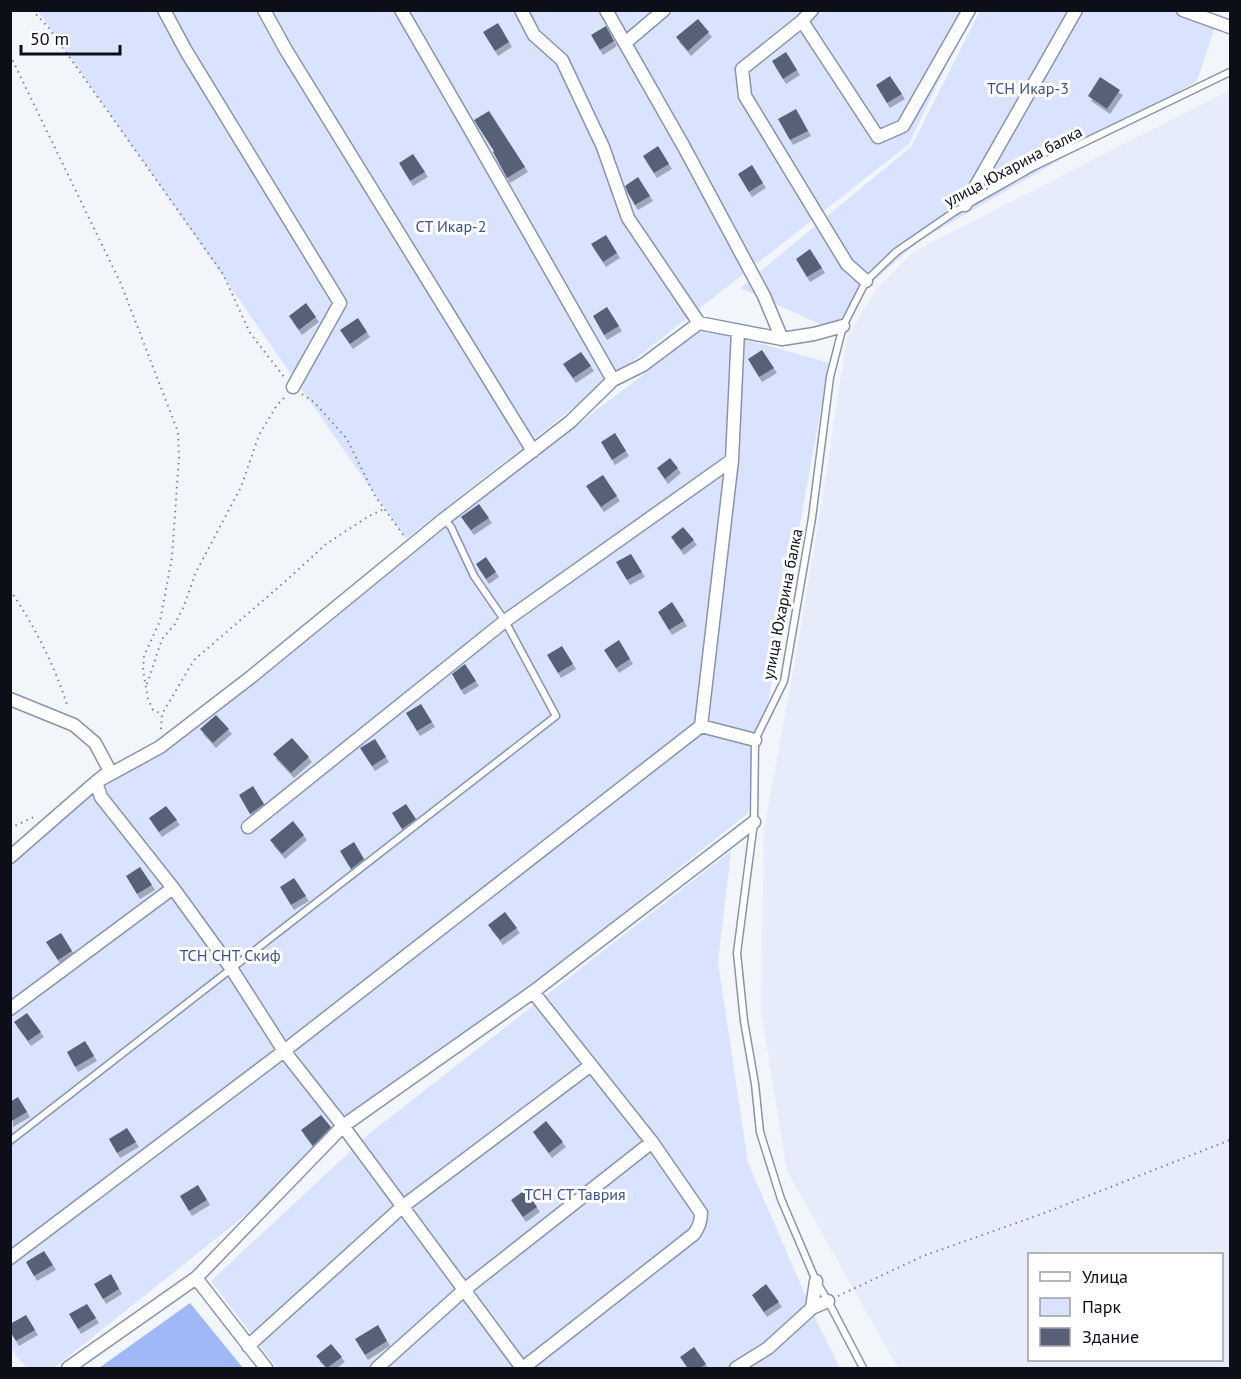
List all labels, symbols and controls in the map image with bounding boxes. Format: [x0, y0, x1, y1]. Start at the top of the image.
scale bar [21, 18, 120, 56]
text: 50 m [30, 27, 69, 50]
park label: ТСН Икар-3 [987, 78, 1069, 98]
street label: улица Юхарина балка [941, 121, 1085, 211]
park label: СТ Икар-2 [415, 216, 487, 236]
street label: улица Юхарина балка [758, 527, 806, 681]
park label: ТСН СНТ Скиф [179, 945, 281, 965]
park label: ТСН СТ Таврия [524, 1184, 626, 1204]
legend [1028, 1253, 1223, 1361]
text: Улица [1082, 1265, 1128, 1288]
text: Парк [1082, 1295, 1122, 1318]
text: Здание [1082, 1325, 1139, 1348]

